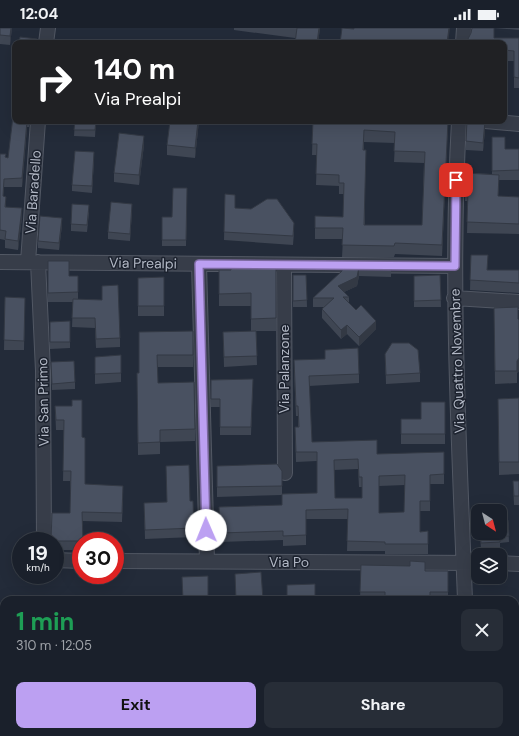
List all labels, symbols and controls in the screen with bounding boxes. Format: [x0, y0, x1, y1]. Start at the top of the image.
text: 12:04 [20, 4, 58, 24]
text: 140 m [94, 51, 175, 88]
icon: right [28, 56, 80, 108]
text: Via Prealpi [94, 87, 181, 111]
street label: Via Baradello [21, 149, 45, 235]
pin [439, 163, 473, 197]
icon: arrive [445, 169, 467, 191]
street label: Via Prealpi [109, 253, 177, 273]
street label: Via Quattro Novembre [445, 288, 469, 434]
street label: Via Palanzone [275, 324, 293, 413]
street label: Via San Primo [33, 357, 53, 447]
north arrow [471, 504, 507, 540]
map controls [471, 504, 507, 584]
position arrow [185, 509, 227, 551]
speed limit sign: 30 [72, 532, 124, 584]
text: 19 [28, 540, 48, 566]
button: layers [471, 548, 507, 584]
street label: Via Po [269, 553, 309, 571]
text: km/h [26, 561, 50, 574]
text: 1 min [16, 606, 74, 637]
button: close [461, 609, 503, 651]
text: 310 m · 12:05 [16, 637, 92, 654]
button: Exit [16, 682, 256, 728]
button: Share [264, 682, 503, 728]

